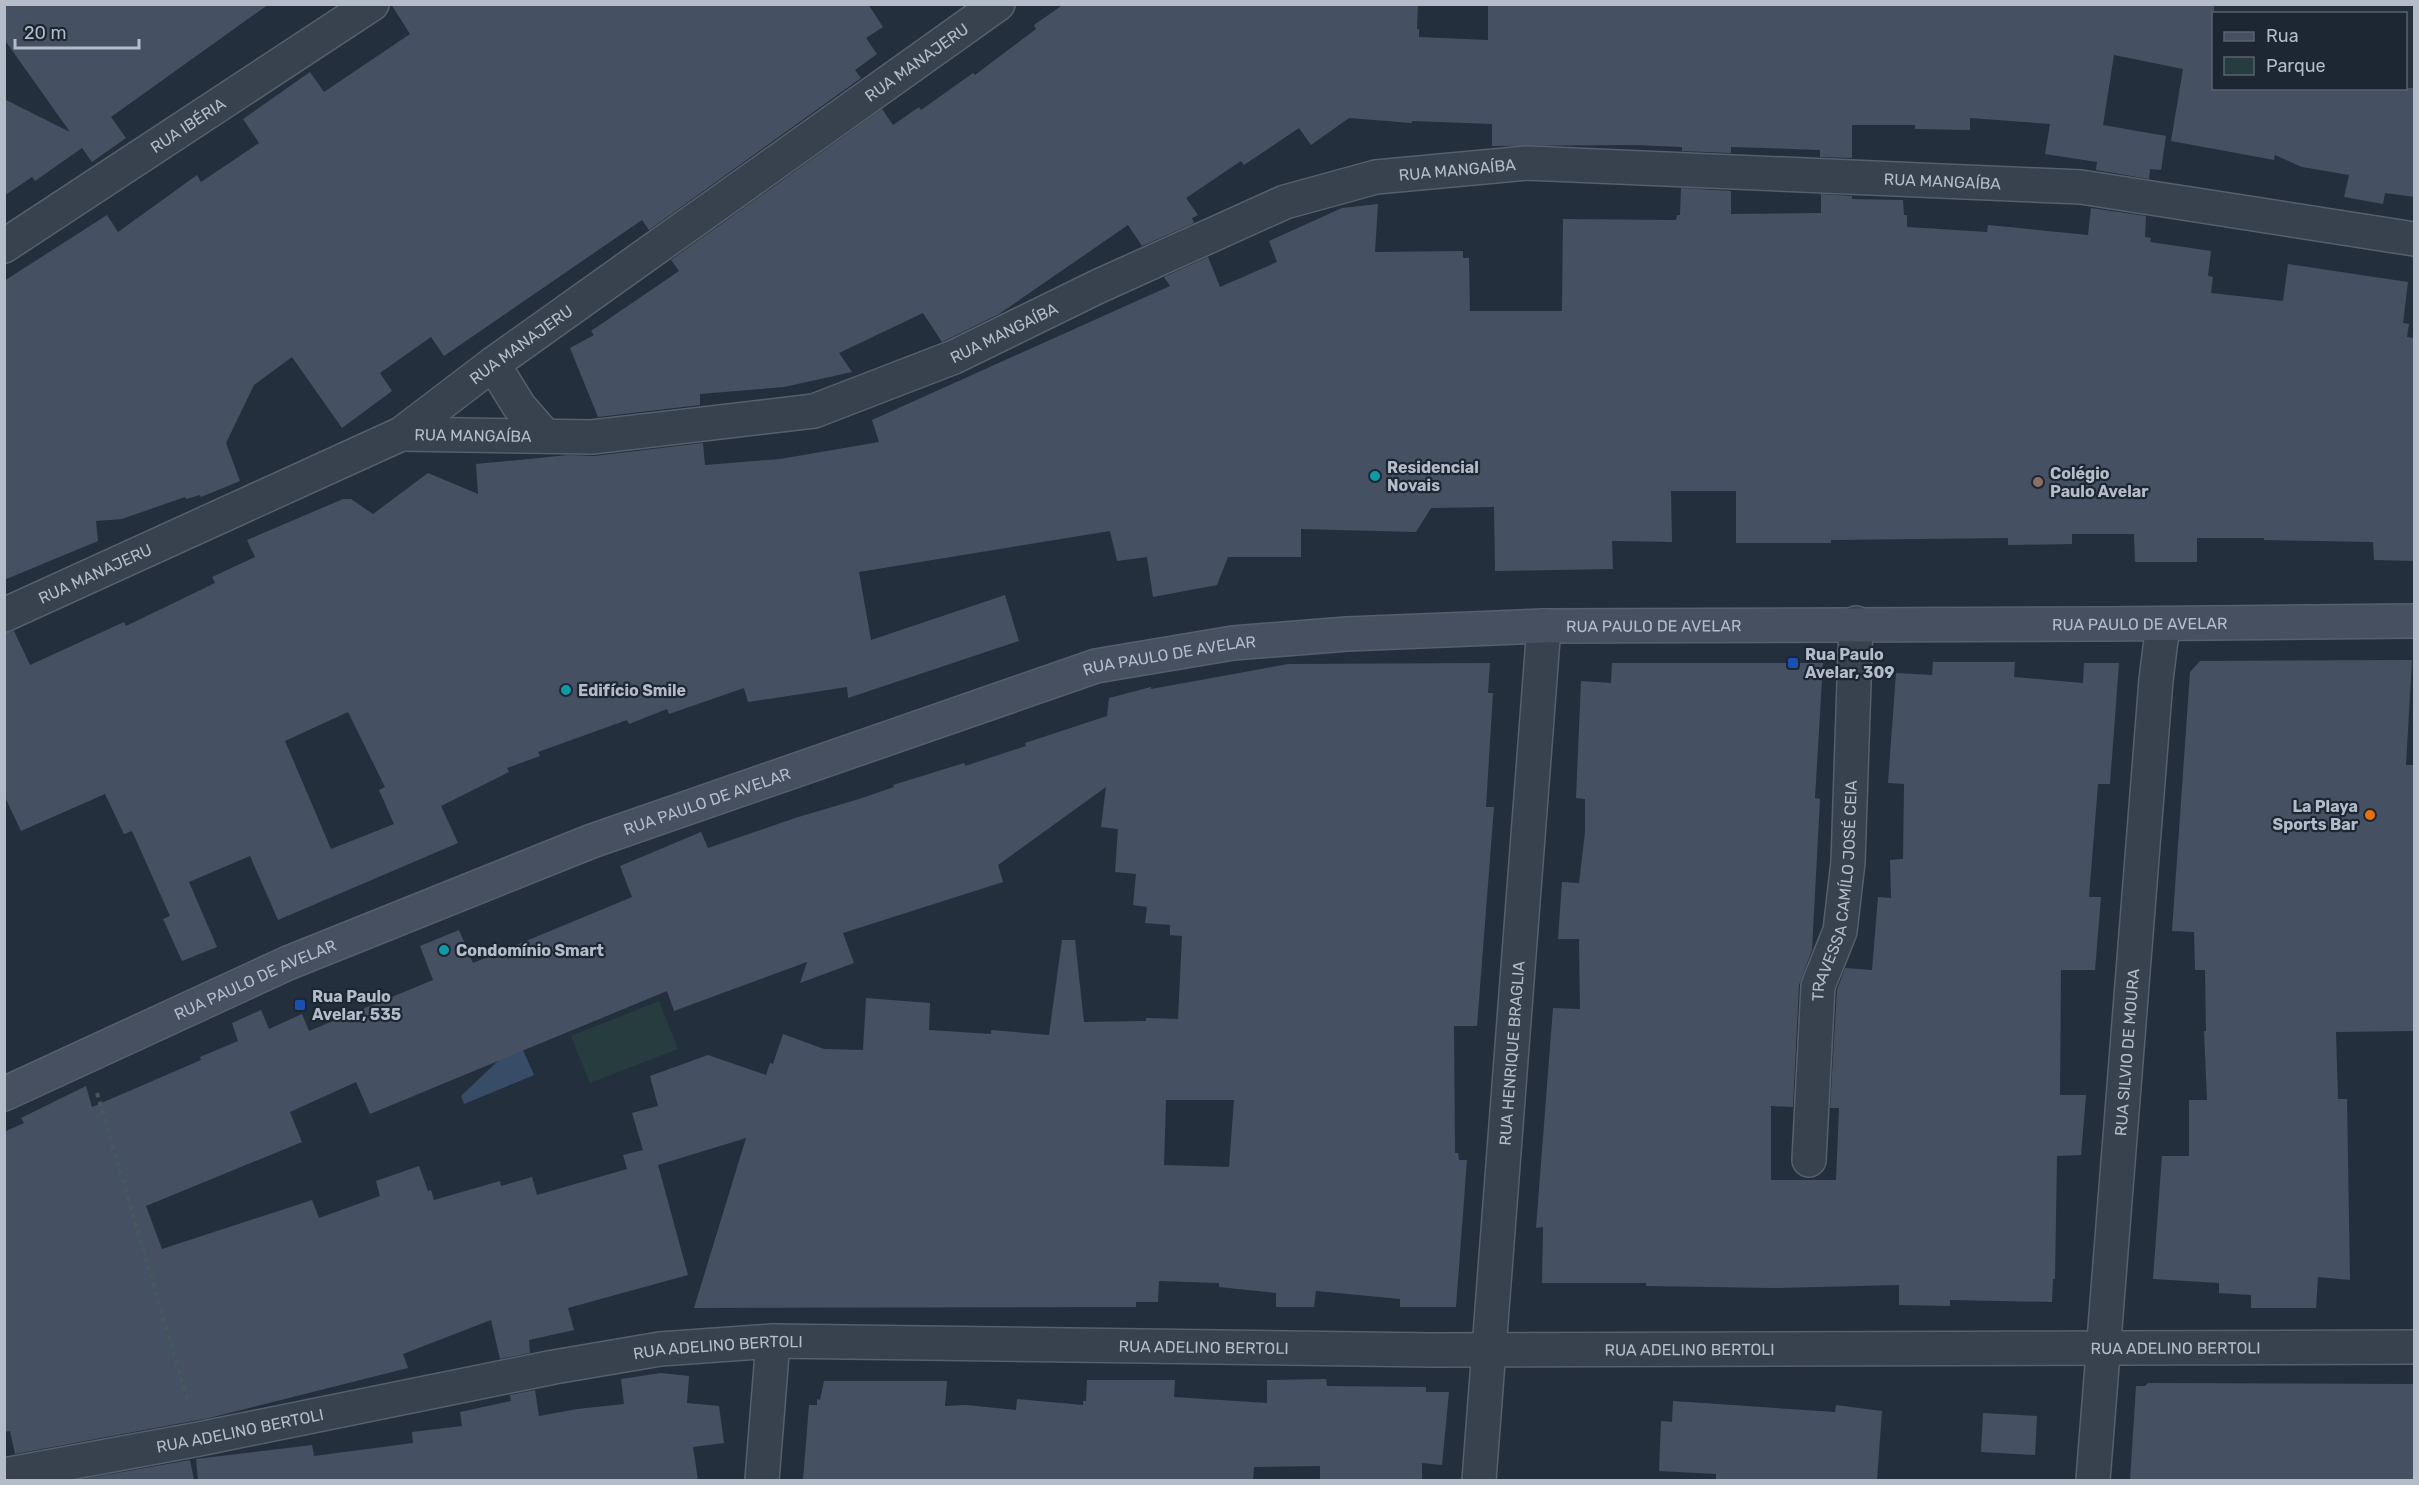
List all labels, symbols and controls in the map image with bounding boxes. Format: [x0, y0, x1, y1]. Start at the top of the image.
scale bar [15, 12, 140, 50]
legend [2212, 12, 2407, 90]
street label: RUA MANAJERU [861, 19, 972, 105]
text: 20 m [24, 22, 66, 44]
text: Rua [2266, 25, 2299, 47]
text: Parque [2266, 55, 2326, 77]
street label: RUA IBÉRIA [147, 93, 229, 157]
street label: RUA MANGAÍBA [1398, 155, 1517, 184]
street label: RUA MANGAÍBA [1883, 169, 2002, 193]
street label: RUA MANGAÍBA [947, 298, 1061, 367]
street label: RUA MANAJERU [466, 301, 576, 388]
street label: RUA MANGAÍBA [414, 425, 532, 446]
place label: Residencial Novais [1387, 458, 1479, 495]
place label: Colégio Paulo Avelar [2050, 464, 2149, 501]
marker: Residencial Novais [1368, 469, 1382, 483]
marker: Colégio Paulo Avelar [2031, 475, 2045, 489]
street label: RUA MANAJERU [35, 539, 155, 608]
street label: RUA PAULO DE AVELAR [2052, 613, 2227, 634]
street label: RUA PAULO DE AVELAR [1566, 616, 1741, 635]
street label: RUA PAULO DE AVELAR [1080, 632, 1257, 679]
place label: Rua Paulo Avelar, 309 [1805, 645, 1895, 682]
marker: Rua Paulo Avelar, 309 [1786, 656, 1800, 670]
place label: Edifício Smile [578, 681, 686, 700]
marker: Edifício Smile [559, 683, 573, 697]
street label: RUA PAULO DE AVELAR [621, 763, 793, 839]
street label: TRAVESSA CAMÍLO JOSÉ CEIA [1808, 779, 1860, 1002]
place label: La Playa Sports Bar [2273, 797, 2359, 834]
marker: La Playa Sports Bar [2363, 808, 2377, 822]
street label: RUA PAULO DE AVELAR [171, 935, 339, 1024]
place label: Condomínio Smart [456, 941, 604, 960]
marker: Condomínio Smart [437, 943, 451, 957]
street label: RUA HENRIQUE BRAGLIA [1495, 960, 1528, 1146]
street label: RUA SILVIO DE MOURA [2111, 968, 2143, 1137]
place label: Rua Paulo Avelar, 535 [312, 987, 401, 1024]
marker: Rua Paulo Avelar, 535 [293, 998, 307, 1012]
street label: RUA ADELINO BERTOLI [632, 1331, 803, 1363]
street label: RUA ADELINO BERTOLI [1118, 1336, 1289, 1358]
street label: RUA ADELINO BERTOLI [2091, 1338, 2261, 1357]
street label: RUA ADELINO BERTOLI [1605, 1339, 1775, 1359]
street label: RUA ADELINO BERTOLI [155, 1404, 325, 1456]

